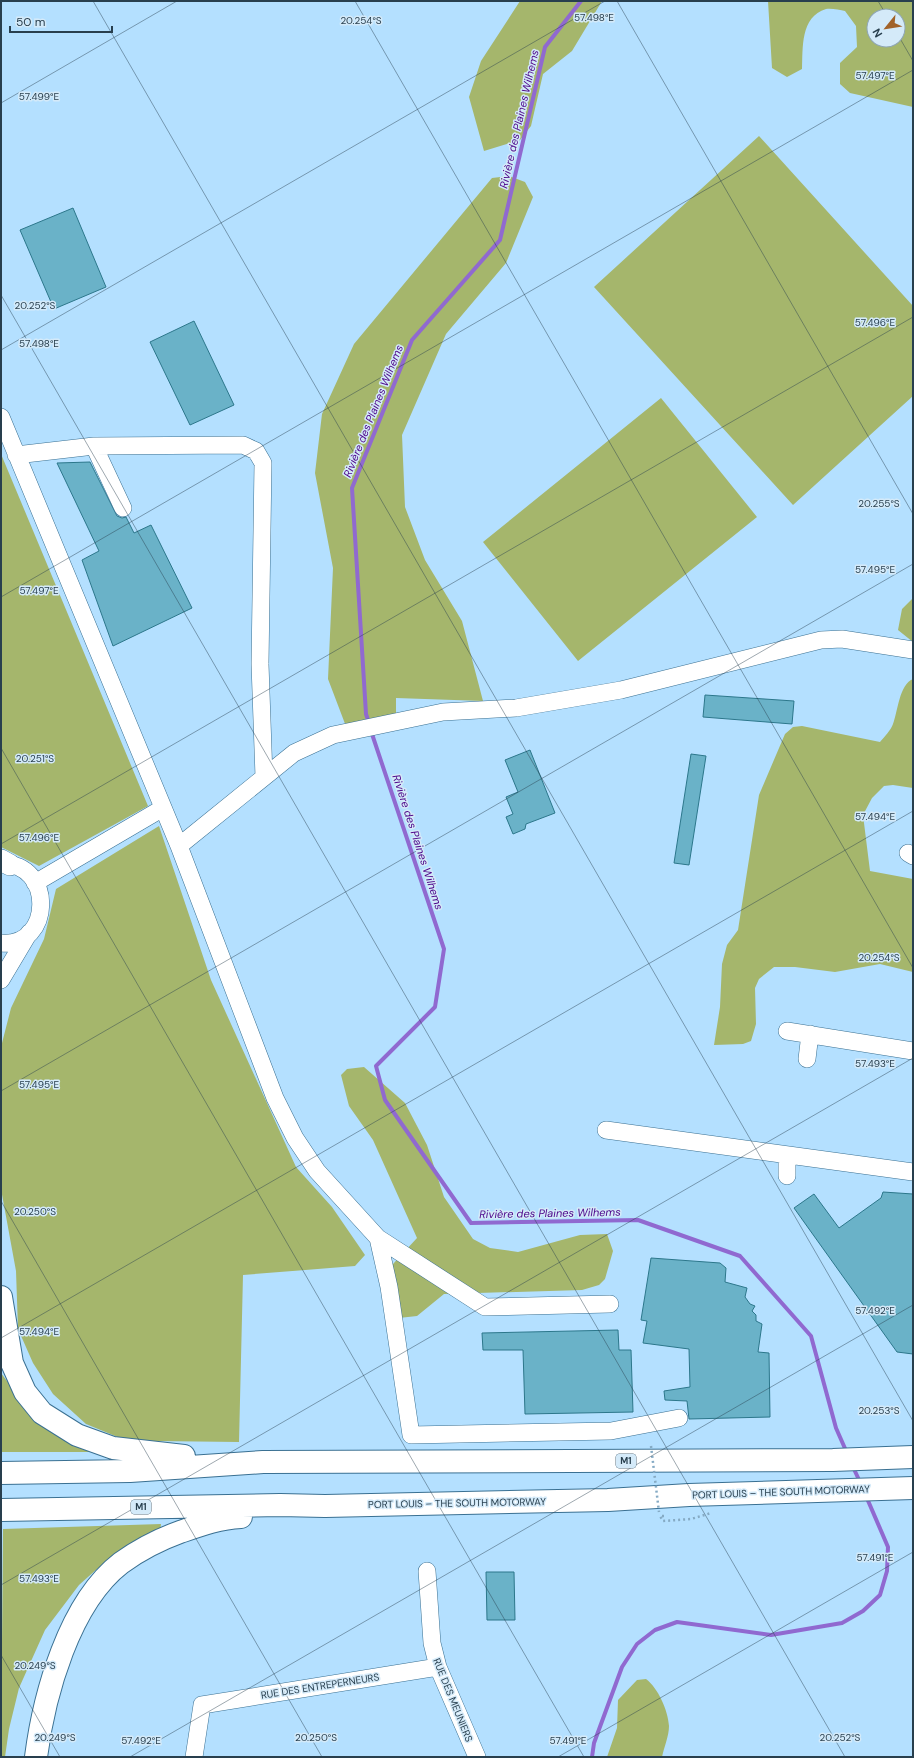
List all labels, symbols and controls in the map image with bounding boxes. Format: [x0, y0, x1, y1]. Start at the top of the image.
scale bar [10, 8, 112, 34]
north arrow [866, 8, 906, 48]
text: 57.498°E [574, 11, 614, 24]
text: 50 m [16, 14, 45, 30]
text: 20.254°S [340, 14, 382, 27]
text: N [869, 26, 885, 40]
water label: Rivière des Plaines Wilhems [496, 48, 542, 190]
text: 57.497°E [855, 69, 895, 82]
text: 57.499°E [19, 90, 60, 103]
text: 20.252°S [15, 299, 56, 312]
text: 57.496°E [855, 316, 896, 329]
text: 57.498°E [19, 337, 59, 350]
water label: Rivière des Plaines Wilhems [340, 342, 406, 479]
text: 20.255°S [858, 497, 900, 510]
text: 57.495°E [855, 563, 895, 576]
text: 57.497°E [19, 584, 59, 597]
text: 20.251°S [16, 752, 54, 765]
water label: Rivière des Plaines Wilhems [389, 772, 447, 912]
text: 57.494°E [855, 810, 895, 823]
text: 57.496°E [19, 831, 60, 844]
text: 20.254°S [858, 951, 900, 964]
text: 57.493°E [855, 1057, 895, 1070]
text: 57.495°E [19, 1078, 59, 1091]
text: 20.250°S [14, 1205, 56, 1218]
water label: Rivière des Plaines Wilhems [479, 1205, 621, 1221]
text: 57.492°E [855, 1304, 895, 1317]
text: 57.494°E [19, 1325, 59, 1338]
text: 20.253°S [858, 1404, 900, 1417]
road number: M1 [616, 1454, 636, 1468]
street label: PORT LOUIS – THE SOUTH MOTORWAY [692, 1482, 870, 1502]
street label: PORT LOUIS – THE SOUTH MOTORWAY [368, 1495, 546, 1511]
road number: M1 [131, 1500, 151, 1514]
text: 57.491°E [856, 1551, 894, 1564]
text: 57.493°E [19, 1572, 59, 1585]
street label: RUE DES MEUNIERS [430, 1656, 476, 1744]
text: 20.249°S [14, 1659, 56, 1672]
street label: RUE DES ENTREPERNEURS [260, 1670, 380, 1702]
text: 20.249°S [34, 1731, 76, 1744]
text: 20.250°S [295, 1731, 337, 1744]
text: 20.252°S [820, 1731, 861, 1744]
text: 57.492°E [121, 1734, 161, 1747]
text: 57.491°E [549, 1734, 587, 1747]

